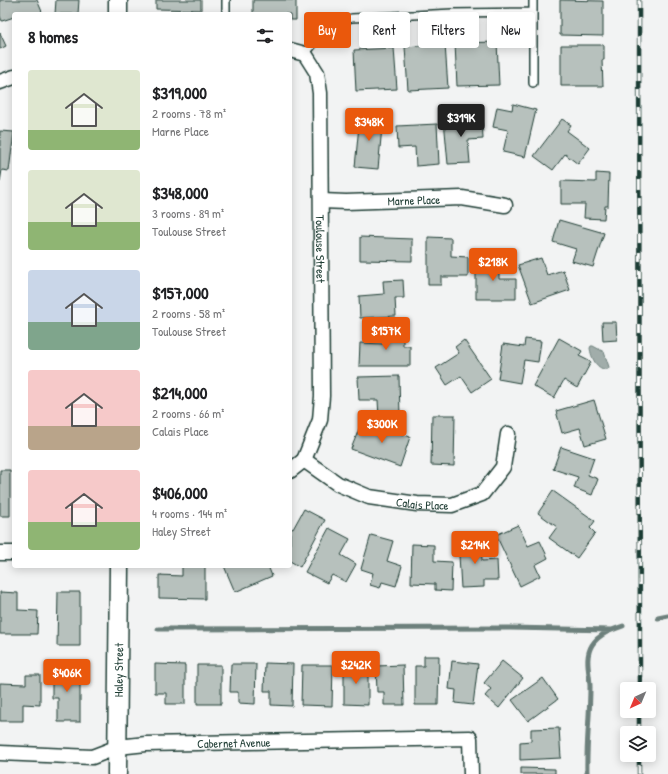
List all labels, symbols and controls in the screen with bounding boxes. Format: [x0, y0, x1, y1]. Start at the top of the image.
chip: Buy [304, 12, 351, 48]
chip: Rent [359, 12, 410, 48]
chip: Filters [418, 12, 479, 48]
chip: New [487, 12, 535, 48]
text: 8 homes [28, 25, 78, 48]
icon: filters [254, 25, 276, 47]
text: $319,000 [152, 81, 207, 104]
icon: home [60, 86, 108, 134]
text: 2 rooms · 78 m² [152, 104, 226, 122]
pin: $319K [433, 104, 489, 138]
pin: $348K [341, 108, 397, 142]
text: $319K [447, 108, 475, 126]
text: $348K [354, 112, 384, 130]
text: Marne Place [152, 122, 209, 140]
text: $348,000 [152, 181, 208, 204]
icon: home [60, 186, 108, 234]
street label: Marne Place [387, 190, 441, 209]
text: 3 rooms · 89 m² [152, 204, 224, 222]
street label: Toulouse Street [312, 215, 330, 284]
text: Toulouse Street [152, 222, 226, 240]
pin: $218K [465, 248, 521, 282]
text: $218K [478, 252, 508, 270]
text: $157,000 [152, 281, 209, 304]
icon: home [60, 286, 108, 334]
text: 2 rooms · 58 m² [152, 304, 225, 322]
pin: $157K [358, 317, 414, 351]
text: $157K [371, 321, 401, 339]
text: Toulouse Street [152, 322, 226, 340]
text: $214,000 [152, 381, 207, 404]
icon: home [60, 386, 108, 434]
text: 2 rooms · 66 m² [152, 404, 224, 422]
pin: $300K [354, 410, 410, 444]
text: $300K [367, 414, 397, 432]
text: Calais Place [152, 422, 209, 440]
text: $406,000 [152, 481, 208, 504]
icon: home [60, 486, 108, 534]
street label: Calais Place [395, 493, 449, 513]
text: 4 rooms · 144 m² [152, 504, 227, 522]
text: Haley Street [152, 522, 211, 540]
pin: $214K [447, 531, 503, 565]
text: $214K [460, 535, 490, 553]
street label: Haley Street [109, 642, 127, 697]
pin: $242K [328, 651, 384, 685]
text: $242K [341, 655, 371, 673]
pin: $406K [39, 659, 95, 693]
text: $406K [52, 663, 82, 681]
north arrow [620, 682, 656, 718]
map controls [620, 682, 656, 762]
button: layers [620, 726, 656, 762]
street label: Cabernet Avenue [197, 733, 271, 752]

